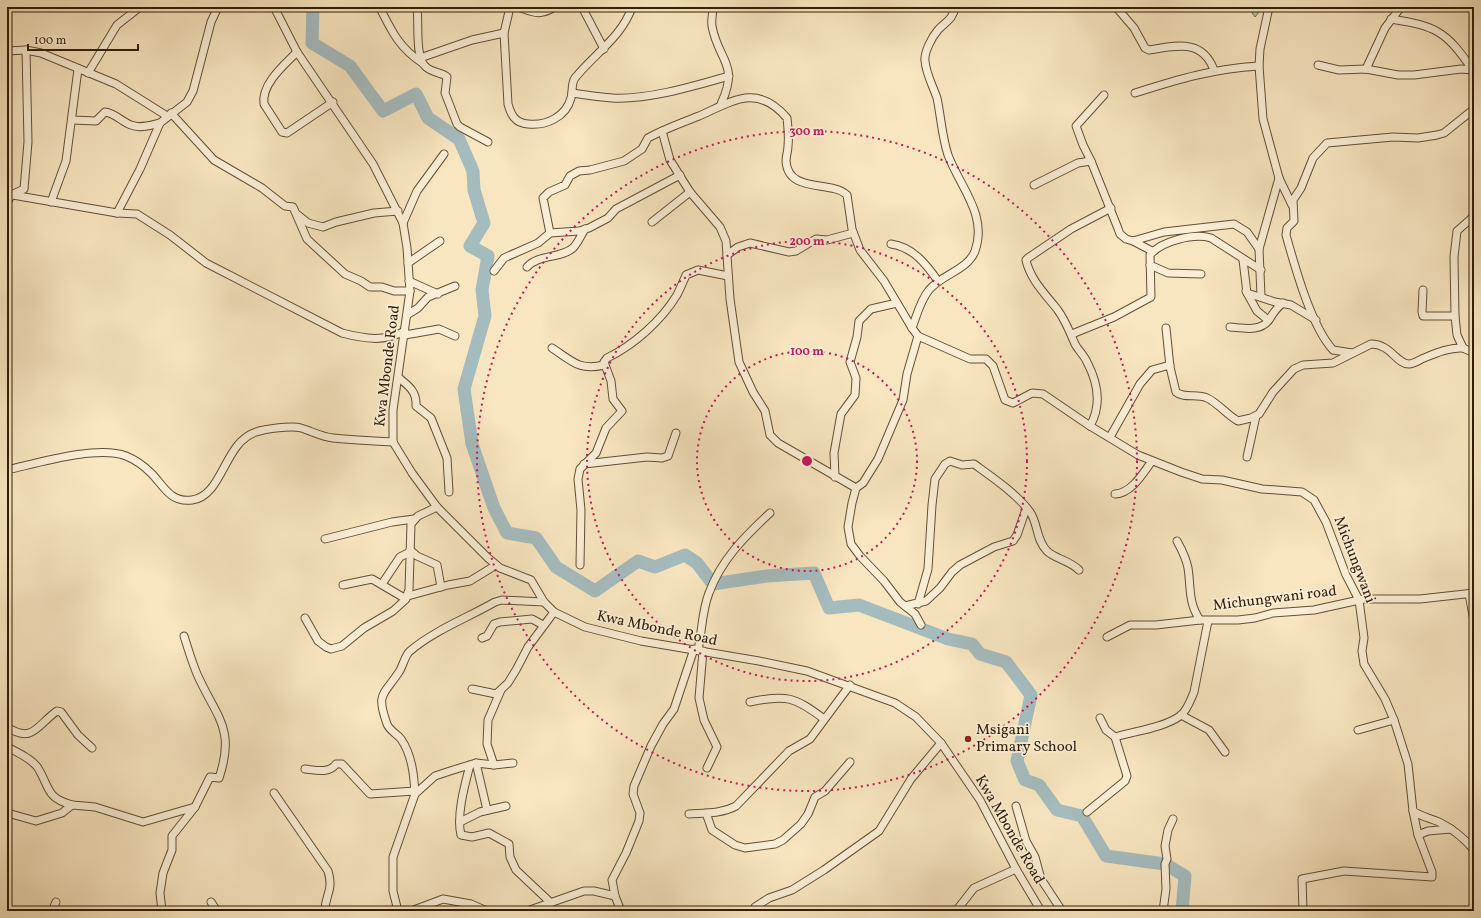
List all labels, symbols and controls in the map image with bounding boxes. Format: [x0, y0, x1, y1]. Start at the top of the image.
scale bar [28, 26, 138, 52]
text: 100 m [34, 33, 67, 49]
text: 300 m [790, 124, 825, 140]
text: 200 m [789, 234, 825, 250]
street label: Kwa Mbonde Road [370, 304, 406, 428]
text: 100 m [790, 344, 824, 360]
centre of rings [800, 454, 814, 468]
street label: Michungwani [1328, 514, 1380, 606]
street label: Michungwani road [1212, 581, 1338, 617]
street label: Kwa Mbonde Road [595, 606, 719, 652]
place label: Msigani Primary School [976, 720, 1077, 758]
marker: Msigani Primary School [963, 734, 973, 744]
street label: Kwa Mbonde Road [969, 772, 1049, 888]

